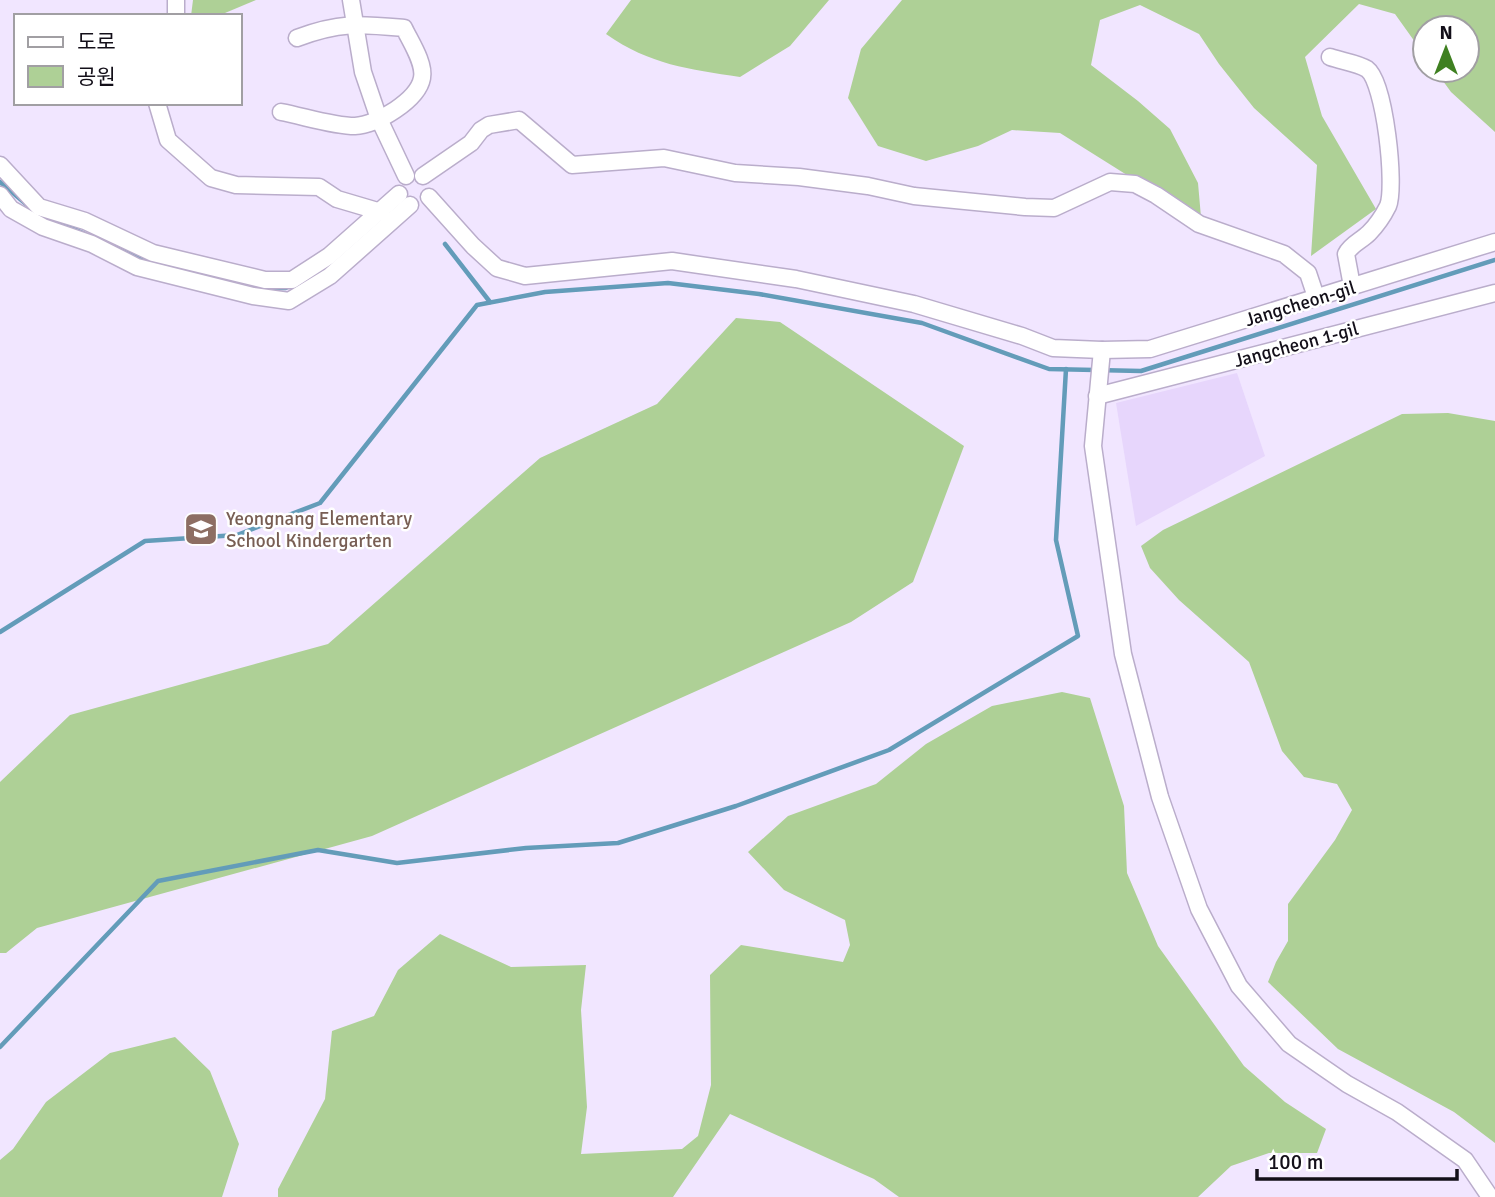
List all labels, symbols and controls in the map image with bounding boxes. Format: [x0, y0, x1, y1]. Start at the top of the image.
legend [14, 14, 242, 105]
north arrow [1411, 14, 1481, 84]
text: N [1439, 21, 1453, 45]
text: 도로 [77, 29, 116, 55]
text: 공원 [77, 64, 116, 90]
street label: Jangcheon-gil [1242, 276, 1359, 332]
street label: Jangcheon 1-gil [1231, 317, 1361, 373]
place label: Yeongnang Elementary School Kindergarten [226, 507, 412, 553]
school or university icon: Yeongnang Elementary School Kindergarten [182, 510, 220, 548]
scale bar [1257, 1138, 1456, 1182]
text: 100 m [1268, 1149, 1323, 1175]

